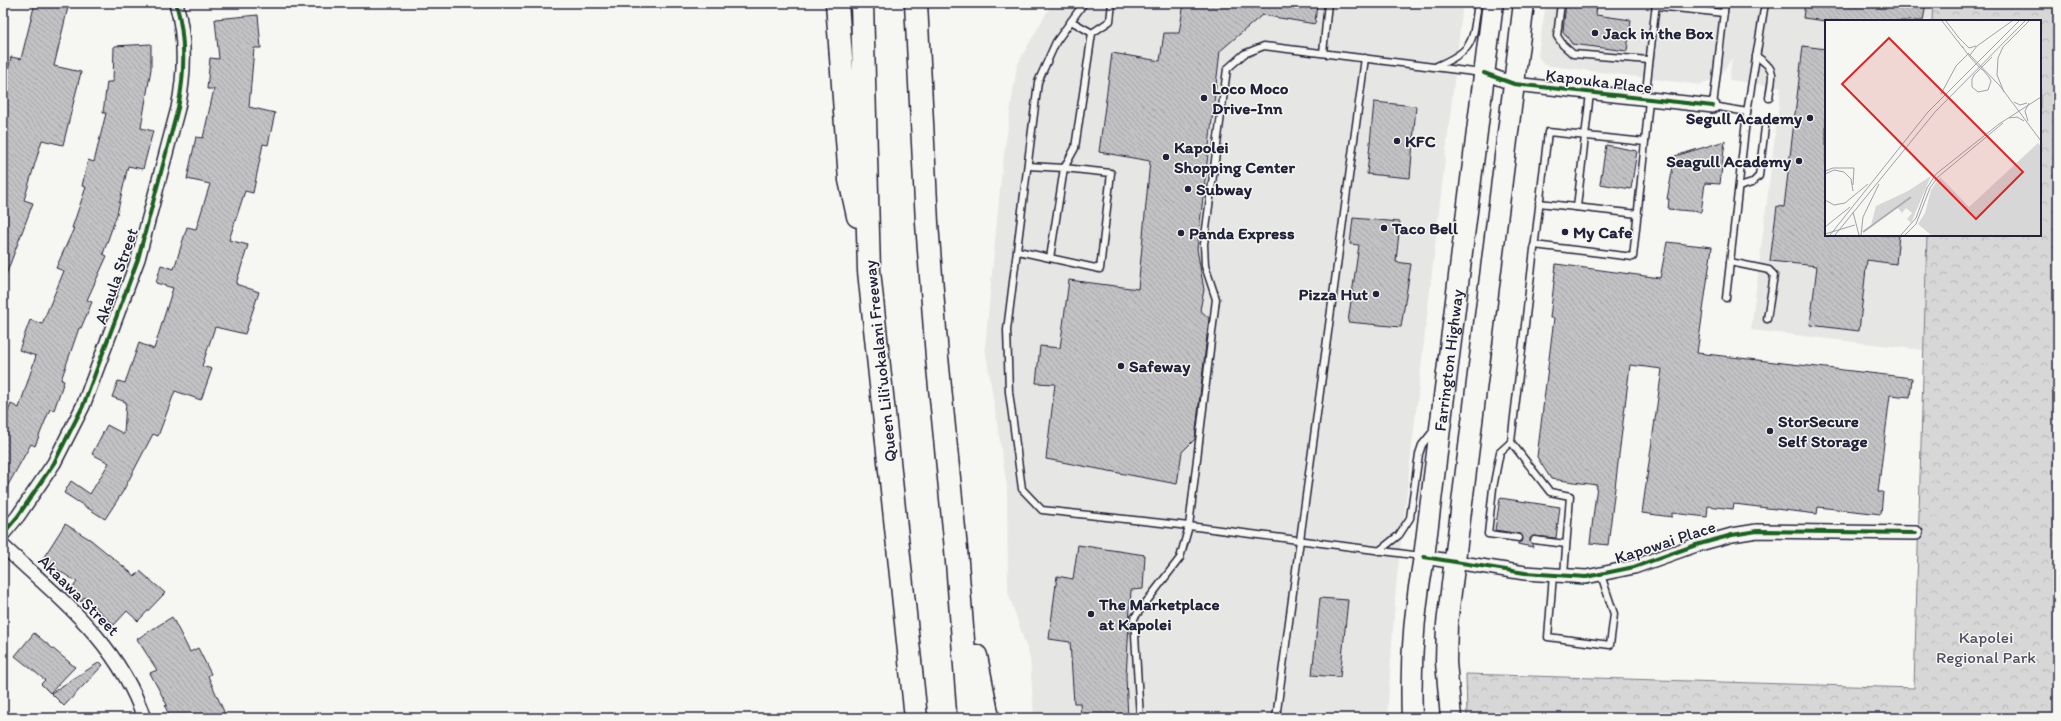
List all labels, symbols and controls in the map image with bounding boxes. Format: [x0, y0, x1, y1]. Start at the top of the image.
inset map [1825, 20, 2041, 236]
place label: Jack in the Box [1602, 23, 1714, 43]
marker: Jack in the Box [1590, 28, 1600, 38]
street label: Kapouka Place [1545, 65, 1653, 97]
place label: Loco Moco Drive-Inn [1212, 78, 1289, 118]
marker: Loco Moco Drive-Inn [1199, 93, 1209, 103]
place label: Segull Academy [1686, 108, 1803, 129]
marker: Segull Academy [1805, 113, 1815, 123]
place label: KFC [1405, 131, 1436, 151]
marker: KFC [1392, 136, 1402, 146]
place label: Kapolei Shopping Center [1174, 137, 1295, 178]
place label: Seagull Academy [1666, 151, 1792, 172]
marker: Kapolei Shopping Center [1161, 152, 1171, 162]
marker: Seagull Academy [1794, 156, 1804, 166]
place label: Subway [1196, 179, 1253, 200]
marker: Subway [1183, 184, 1193, 194]
place label: Taco Bell [1391, 218, 1458, 238]
place label: My Cafe [1573, 222, 1632, 243]
place label: Panda Express [1189, 223, 1295, 244]
marker: Taco Bell [1379, 223, 1389, 233]
street label: Akaula Street [90, 225, 142, 327]
marker: My Cafe [1560, 227, 1570, 237]
marker: Panda Express [1176, 228, 1186, 238]
street label: Queen Liliʻuokalani Freeway [859, 259, 901, 463]
place label: Pizza Hut [1299, 284, 1369, 304]
street label: Farrington Highway [1430, 288, 1467, 432]
marker: Pizza Hut [1371, 289, 1381, 299]
place label: Safeway [1129, 356, 1191, 377]
marker: Safeway [1116, 361, 1126, 371]
place label: StorSecure Self Storage [1778, 411, 1868, 452]
marker: StorSecure Self Storage [1765, 426, 1775, 436]
street label: Kapowai Place [1612, 516, 1718, 568]
street label: Akaawa Street [34, 550, 124, 640]
place label: The Marketplace at Kapolei [1098, 594, 1220, 635]
marker: The Marketplace at Kapolei [1086, 609, 1096, 619]
park label: Kapolei Regional Park [1936, 627, 2036, 667]

